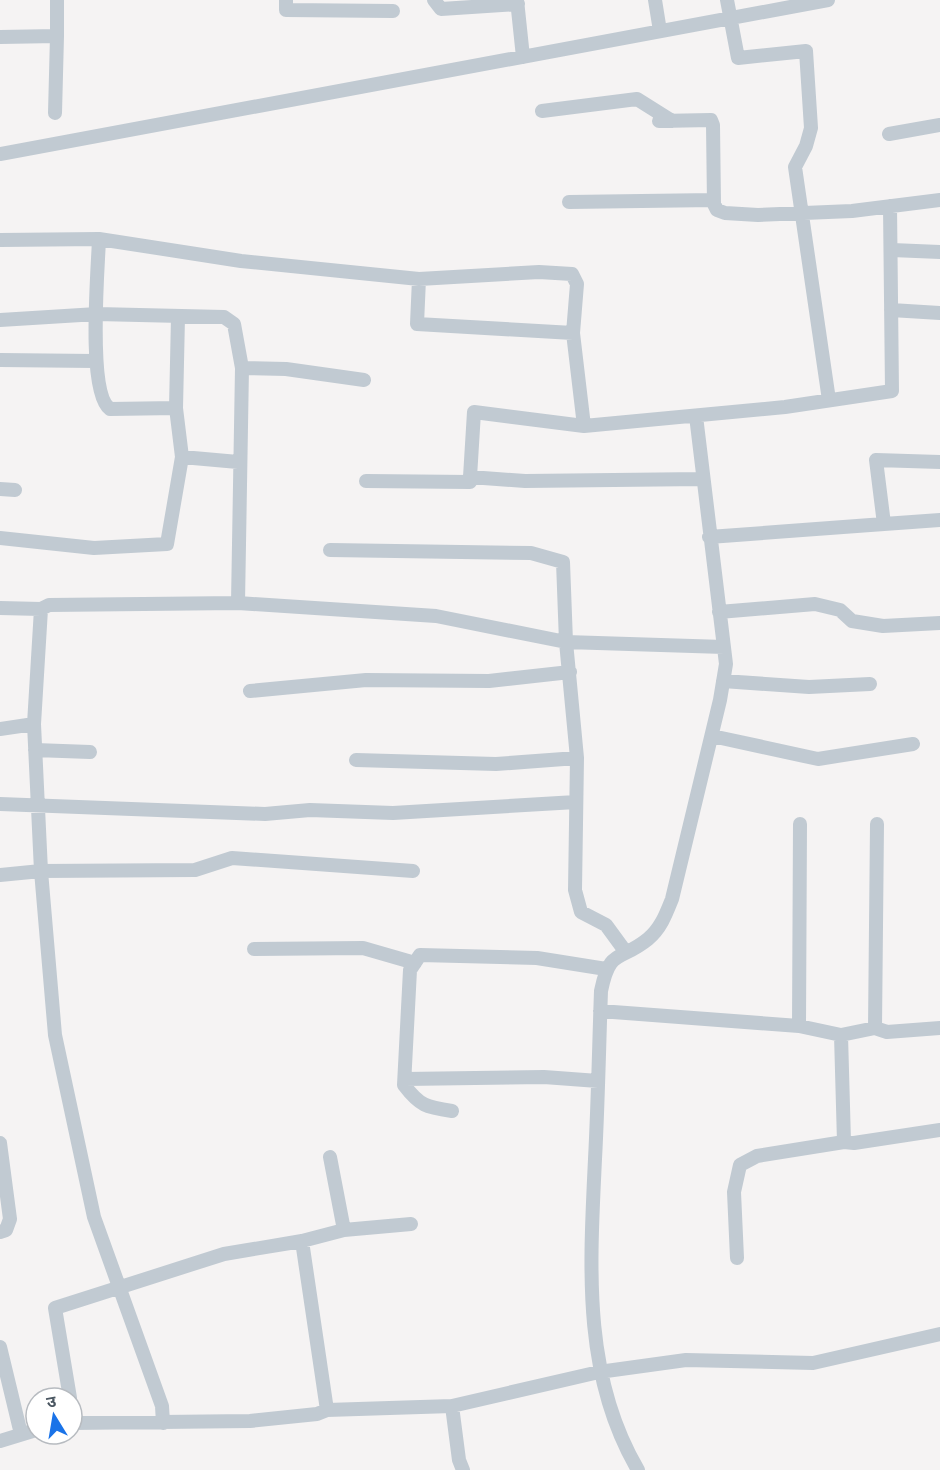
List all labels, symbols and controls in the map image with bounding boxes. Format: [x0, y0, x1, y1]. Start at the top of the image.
north arrow [24, 1386, 84, 1446]
text: उ [44, 1389, 58, 1413]

